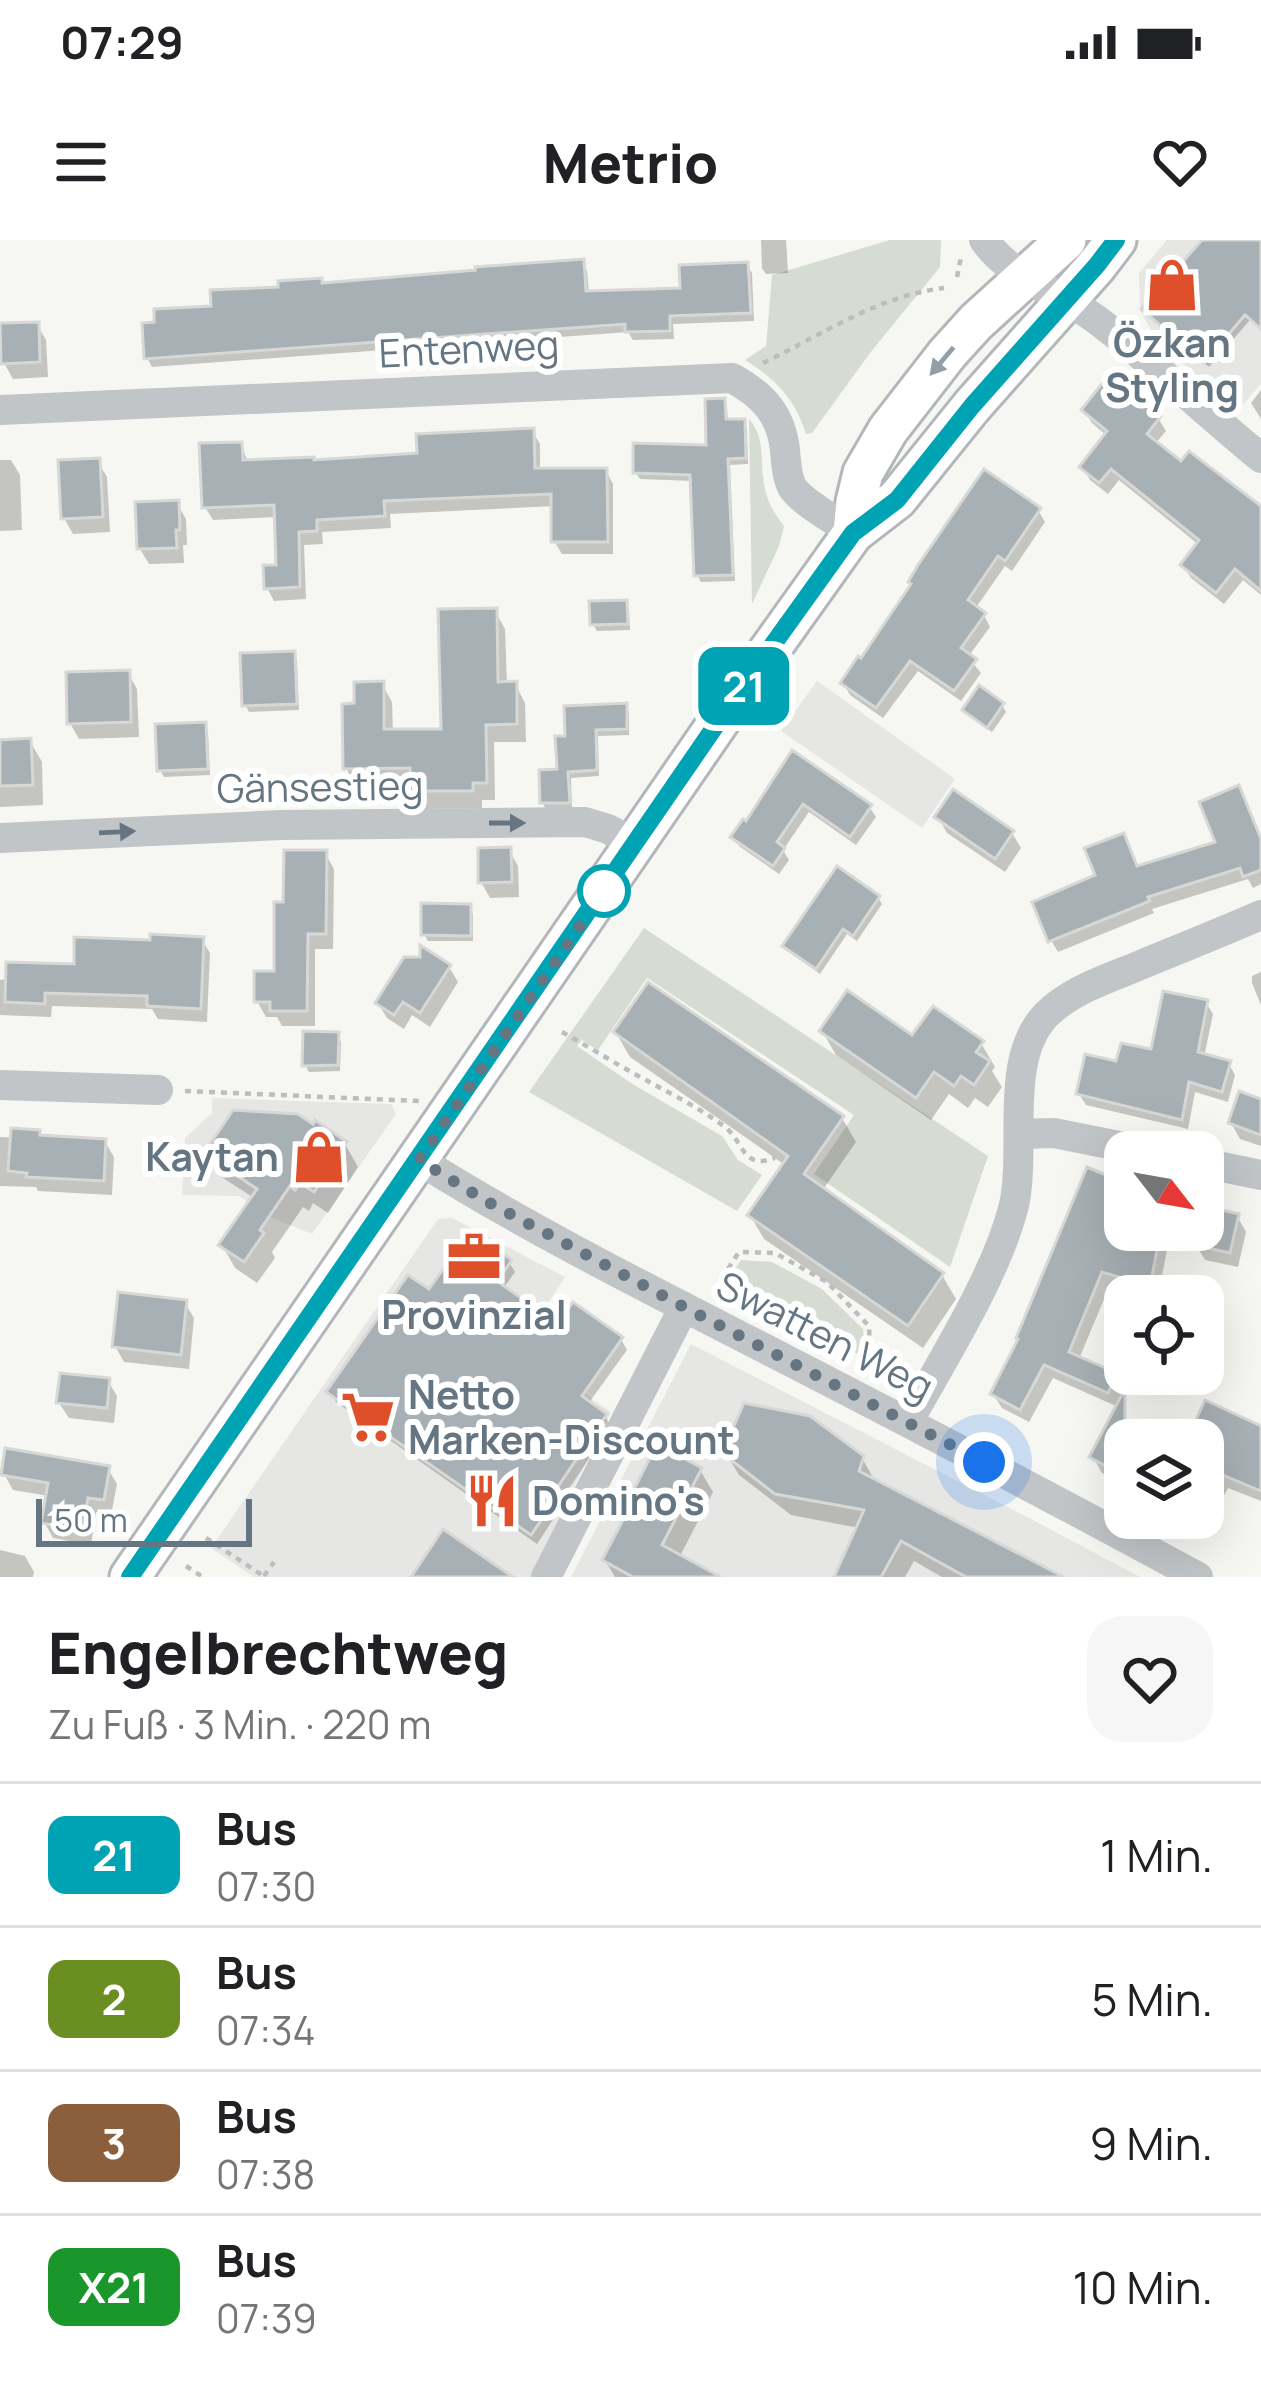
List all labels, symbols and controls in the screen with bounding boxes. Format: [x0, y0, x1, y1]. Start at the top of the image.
text: 07:29 [60, 11, 184, 73]
text: Metrio [543, 125, 718, 199]
icon: menu [48, 129, 114, 195]
icon: heart [1147, 129, 1213, 195]
shop icon: Özkan Styling [1143, 256, 1201, 314]
place label: Özkan Styling [1105, 315, 1239, 414]
street label: Entenweg [377, 316, 561, 380]
one-way arrow [930, 345, 956, 376]
line badge: 21 [690, 647, 798, 725]
text: 21 [722, 657, 766, 715]
street label: Gänsestieg [216, 757, 424, 815]
one-way arrow [489, 813, 527, 833]
one-way arrow [99, 822, 137, 841]
unlabelled marker [579, 866, 629, 916]
shop icon: Kaytan [290, 1128, 348, 1186]
place label: Kaytan [145, 1129, 279, 1183]
north arrow [1104, 1131, 1224, 1251]
map controls [1104, 1131, 1224, 1539]
office icon: Provinzial [445, 1228, 503, 1286]
street label: Swatten Weg [708, 1257, 943, 1413]
button: locate [1104, 1275, 1224, 1395]
place label: Provinzial [381, 1287, 567, 1341]
place label: Netto Marken-Discount [408, 1367, 735, 1466]
supermarket icon: Netto Marken-Discount [339, 1388, 397, 1446]
button: layers [1104, 1419, 1224, 1539]
your location [954, 1432, 1014, 1492]
restaurant icon: Domino's [463, 1472, 521, 1530]
place label: Domino's [532, 1473, 705, 1527]
scale bar [36, 1493, 252, 1546]
text: 50 m [54, 1497, 128, 1542]
text: Engelbrechtweg [48, 1613, 508, 1691]
button: heart [1087, 1616, 1213, 1742]
text: Zu Fuß · 3 Min. · 220 m [48, 1697, 431, 1751]
text: Bus [216, 1797, 297, 1859]
text: 1 Min. [1100, 1824, 1213, 1886]
text: 21 [92, 1826, 136, 1884]
text: 07:30 [216, 1859, 316, 1913]
text: Bus [216, 1941, 297, 2003]
text: 5 Min. [1092, 1968, 1213, 2030]
text: 2 [101, 1970, 127, 2028]
text: 07:34 [216, 2003, 316, 2057]
text: Bus [216, 2085, 297, 2147]
text: 9 Min. [1090, 2112, 1213, 2174]
text: 3 [102, 2114, 126, 2172]
text: 07:38 [216, 2147, 315, 2201]
text: Bus [216, 2229, 297, 2291]
text: 10 Min. [1073, 2256, 1213, 2318]
text: X21 [79, 2258, 149, 2316]
text: 07:39 [216, 2291, 317, 2345]

